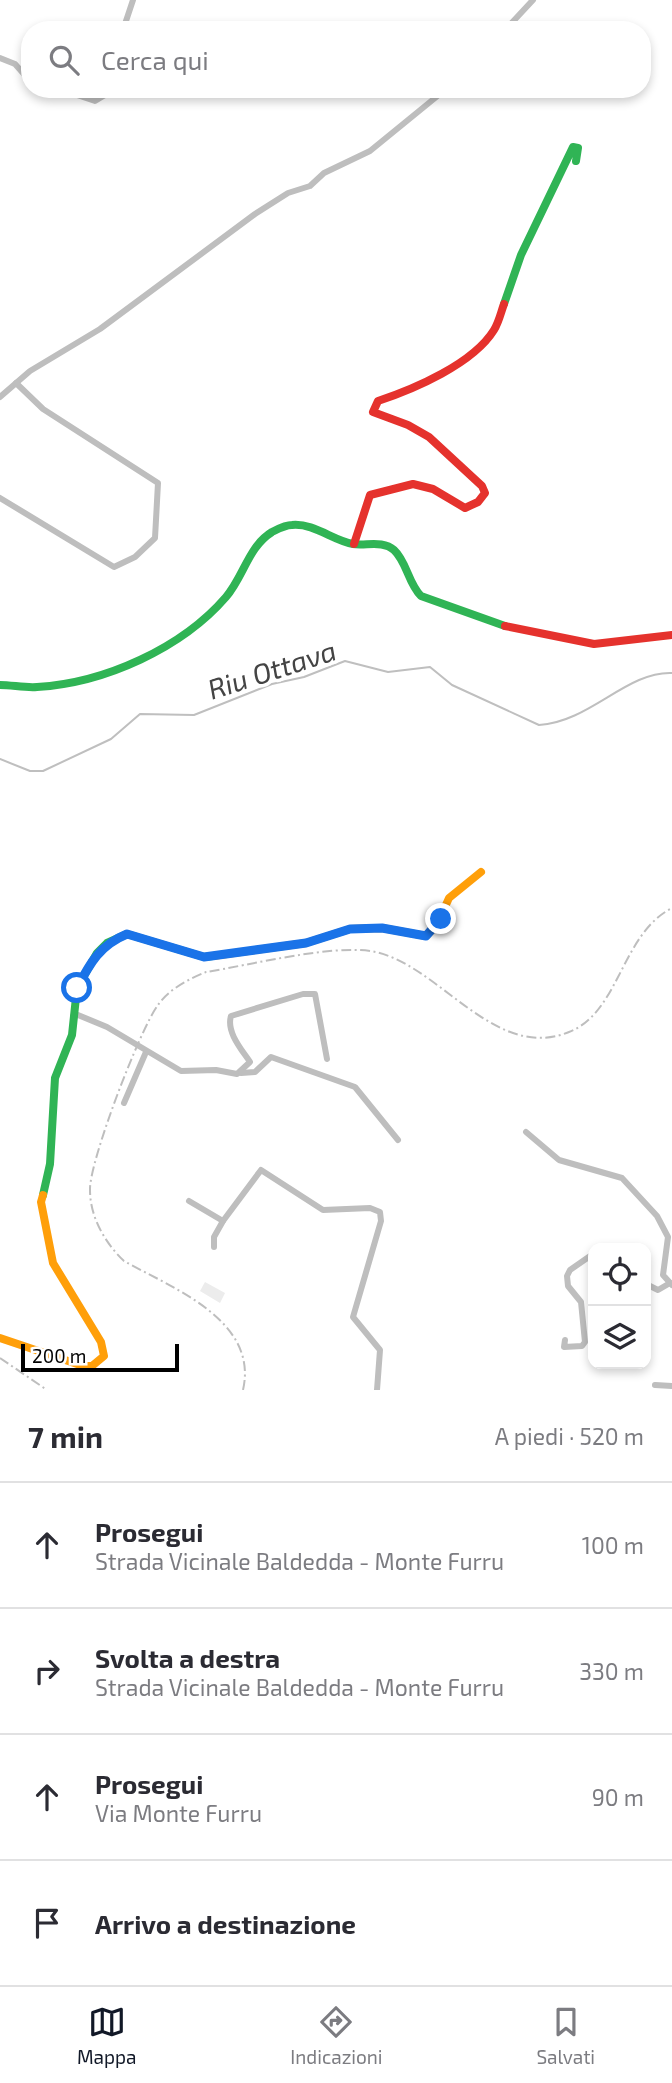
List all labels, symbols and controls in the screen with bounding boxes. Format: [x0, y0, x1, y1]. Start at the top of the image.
search box [21, 21, 651, 98]
icon: search [45, 41, 83, 79]
text: Cerca qui [101, 44, 209, 75]
water label: Riu Ottava [203, 632, 340, 706]
route end [425, 903, 456, 934]
route start [61, 972, 92, 1003]
map controls [588, 1243, 651, 1369]
button: locate [588, 1243, 651, 1306]
button: layers [588, 1306, 651, 1369]
scale bar [21, 1341, 178, 1373]
text: 200 m [32, 1344, 86, 1367]
text: 7 min [28, 1418, 103, 1454]
text: A piedi · 520 m [495, 1422, 644, 1450]
text: Prosegui [95, 1516, 203, 1547]
icon: ahead [28, 1526, 66, 1564]
text: 100 m [582, 1531, 644, 1559]
text: Strada Vicinale Baldedda - Monte Furru [95, 1547, 504, 1575]
text: Svolta a destra [95, 1642, 280, 1673]
icon: right [28, 1652, 66, 1690]
text: 330 m [579, 1657, 644, 1685]
text: Strada Vicinale Baldedda - Monte Furru [95, 1673, 504, 1701]
text: Prosegui [95, 1768, 203, 1799]
icon: ahead [28, 1778, 66, 1816]
text: 90 m [592, 1783, 644, 1811]
text: Via Monte Furru [95, 1799, 262, 1827]
icon: arrive [28, 1904, 66, 1942]
text: Arrivo a destinazione [95, 1908, 356, 1939]
tab: Mappa [77, 2003, 136, 2068]
tab: Indicazioni [290, 2003, 383, 2068]
tab: Salvati [536, 2003, 595, 2068]

